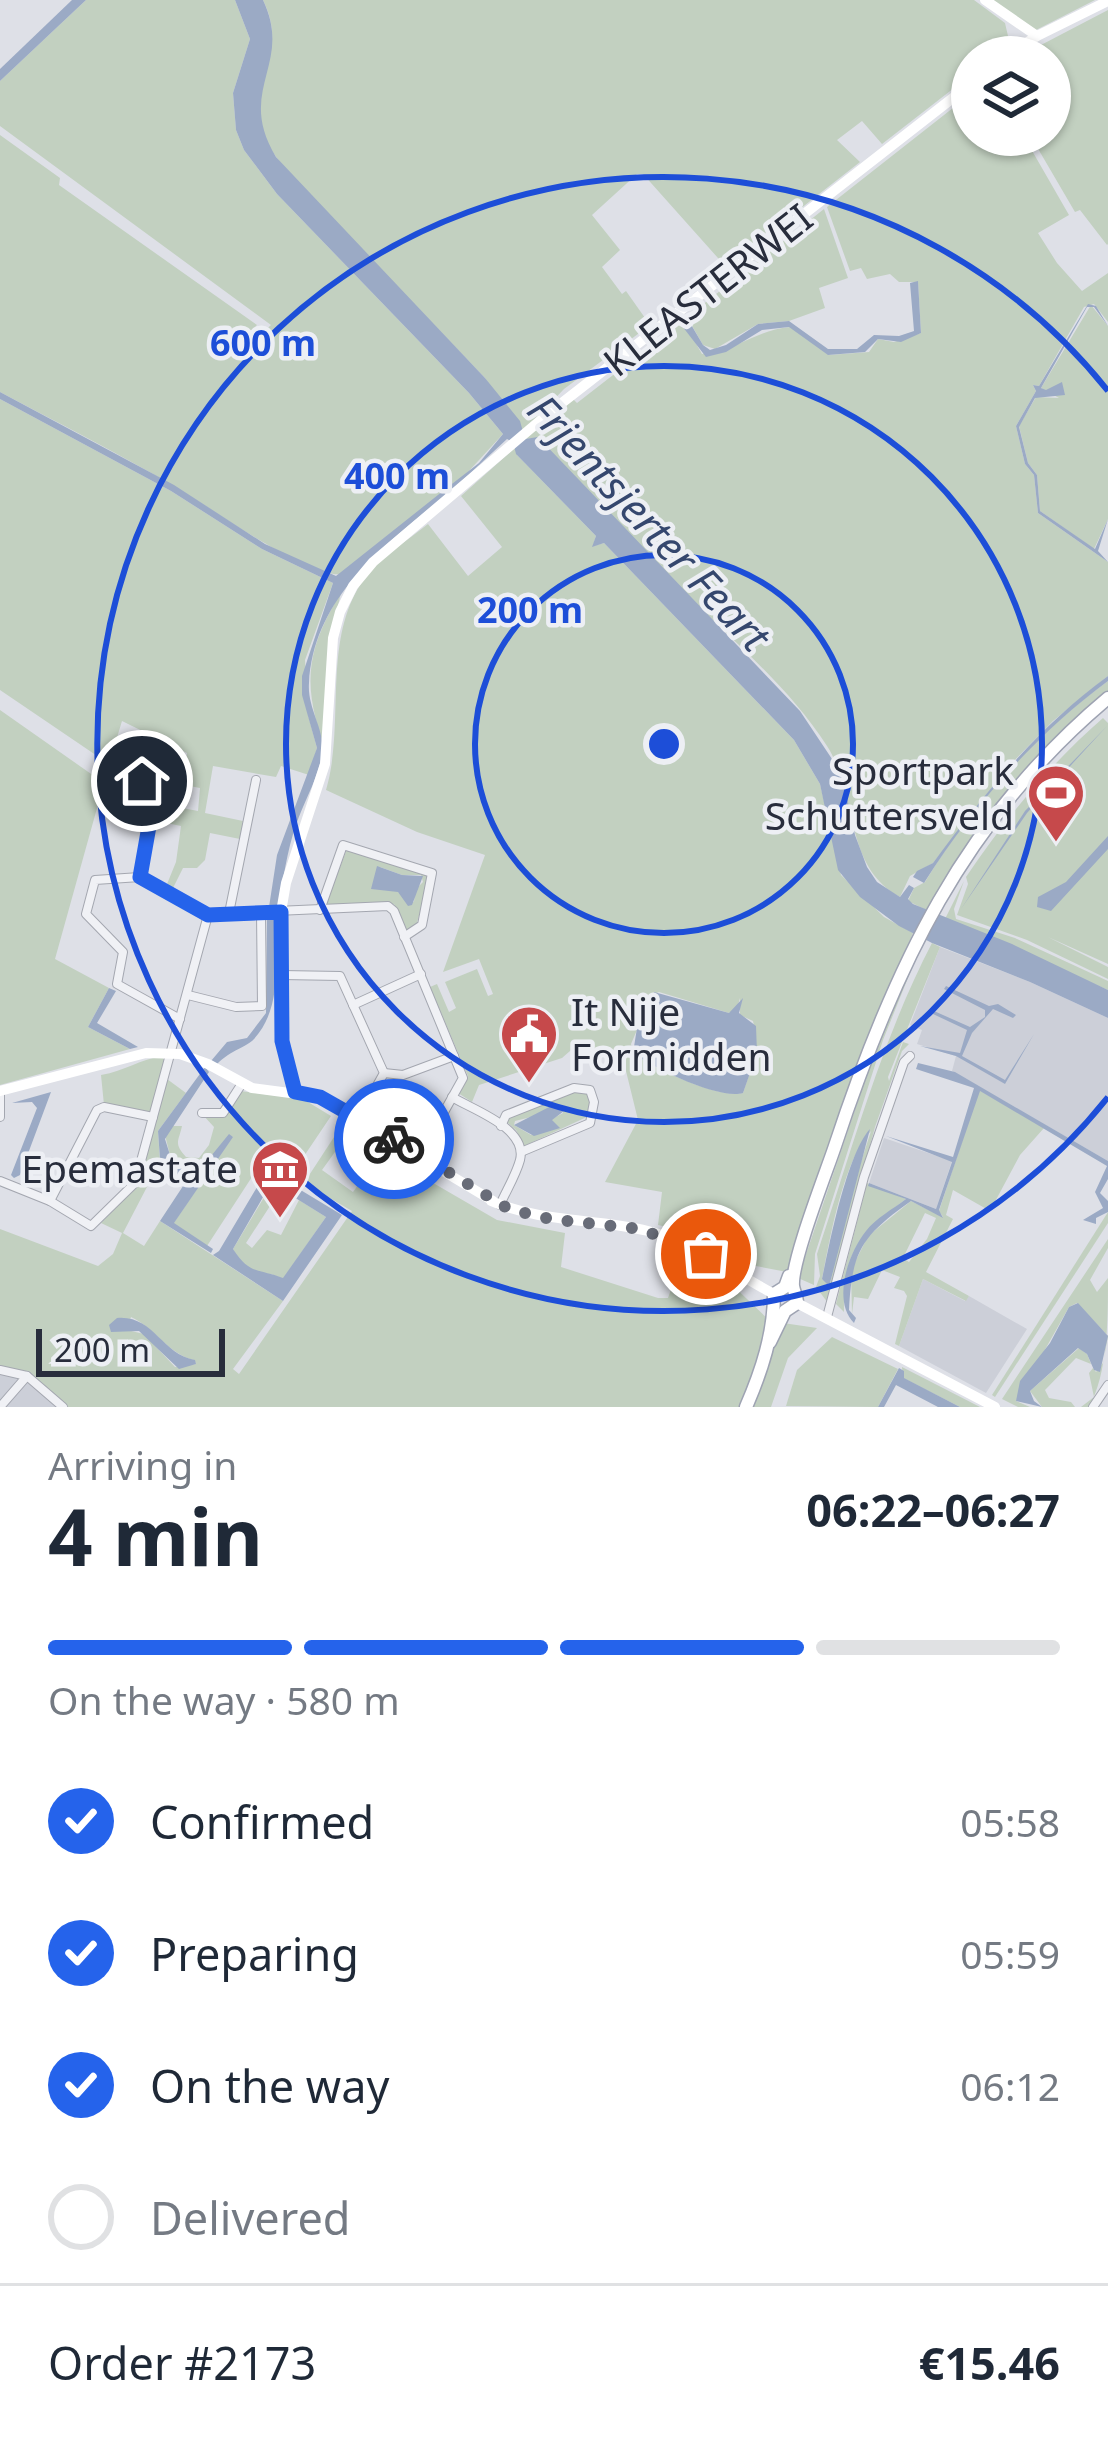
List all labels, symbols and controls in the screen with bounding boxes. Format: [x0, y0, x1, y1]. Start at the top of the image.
map controls [951, 36, 1071, 156]
button: layers [951, 36, 1071, 156]
street label: KLEASTERWEI [592, 191, 822, 387]
text: 600 m [210, 318, 316, 367]
water label: Frjentsjerter Feart [516, 381, 785, 664]
text: 400 m [344, 451, 450, 500]
text: 200 m [477, 585, 583, 634]
centre of rings [643, 723, 685, 765]
pin [91, 730, 193, 832]
place label: Sportpark Schuttersveld [765, 743, 1014, 841]
icon: home [109, 748, 175, 814]
sports icon: Sportpark Schuttersveld [1025, 762, 1087, 844]
place label: It Nije Formidden [571, 984, 772, 1082]
public building icon: It Nije Formidden [498, 1003, 560, 1085]
courier [334, 1079, 454, 1199]
icon: bike [361, 1106, 427, 1172]
museum icon: Epemastate [249, 1138, 311, 1220]
place label: Epemastate [21, 1141, 238, 1194]
pin [655, 1203, 757, 1305]
icon: bag [673, 1221, 739, 1287]
scale bar [36, 1323, 225, 1376]
text: 200 m [54, 1327, 150, 1372]
text: Arriving in [48, 1438, 237, 1491]
text: 06:22–06:27 [806, 1479, 1060, 1540]
text: 4 min [48, 1483, 263, 1589]
text: On the way · 580 m [48, 1673, 400, 1726]
icon: check [48, 1788, 114, 1854]
text: Confirmed [150, 1791, 374, 1852]
text: 05:58 [960, 1795, 1060, 1848]
icon: check [48, 1920, 114, 1986]
text: Preparing [150, 1923, 359, 1984]
text: 05:59 [960, 1927, 1060, 1980]
icon: check [48, 2052, 114, 2118]
text: On the way [150, 2055, 389, 2116]
text: 06:12 [960, 2059, 1060, 2112]
text: Delivered [150, 2187, 350, 2248]
text: Order #2173 [48, 2332, 316, 2393]
text: €15.46 [919, 2332, 1060, 2393]

